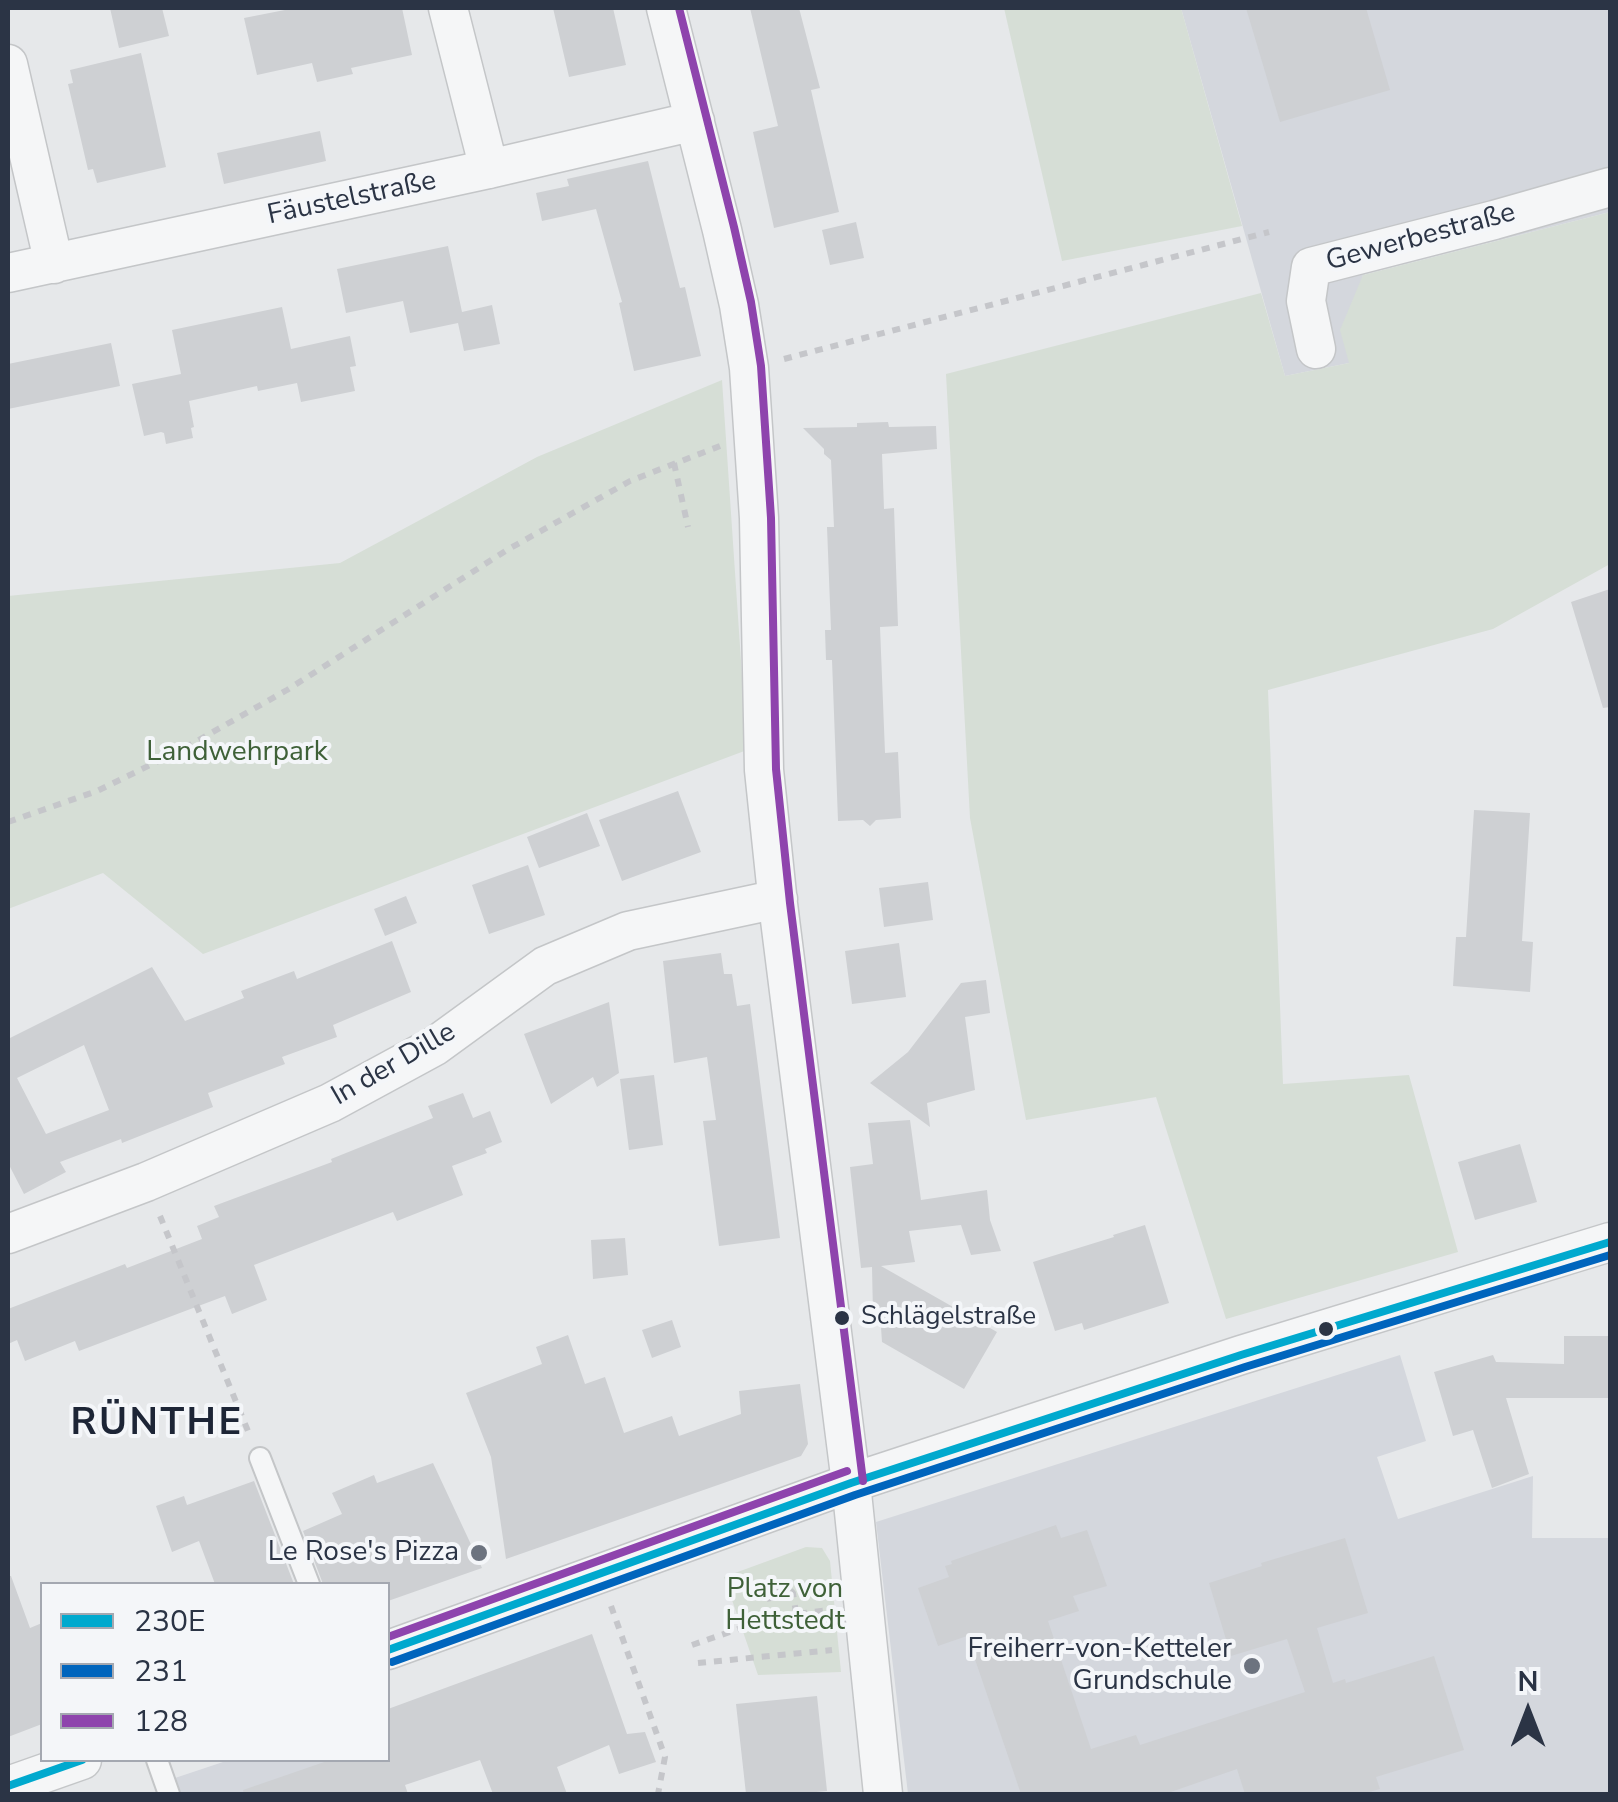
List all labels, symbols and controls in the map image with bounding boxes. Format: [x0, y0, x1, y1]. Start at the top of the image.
street label: Fäustelstraße [265, 165, 439, 233]
street label: Gewerbestraße [1323, 197, 1519, 279]
park label: Landwehrpark [146, 736, 328, 770]
street label: In der Dille [326, 1016, 462, 1114]
place label: Schlägelstraße [861, 1302, 1036, 1334]
marker: Schlägelstraße [832, 1308, 852, 1328]
unlabelled marker [1316, 1319, 1336, 1339]
district label: RÜNTHE [70, 1402, 244, 1448]
place label: Le Rose's Pizza [268, 1536, 459, 1570]
marker: Le Rose's Pizza [468, 1542, 490, 1564]
park label: Platz von Hettstedt [725, 1573, 845, 1639]
legend [40, 1582, 390, 1762]
text: 230E [134, 1601, 206, 1642]
place label: Freiherr-von-Ketteler Grundschule [967, 1633, 1232, 1699]
text: 231 [134, 1651, 188, 1692]
marker: Freiherr-von-Ketteler Grundschule [1241, 1655, 1263, 1677]
north arrow [1478, 1662, 1578, 1762]
text: N [1518, 1663, 1538, 1701]
text: 128 [134, 1701, 188, 1742]

